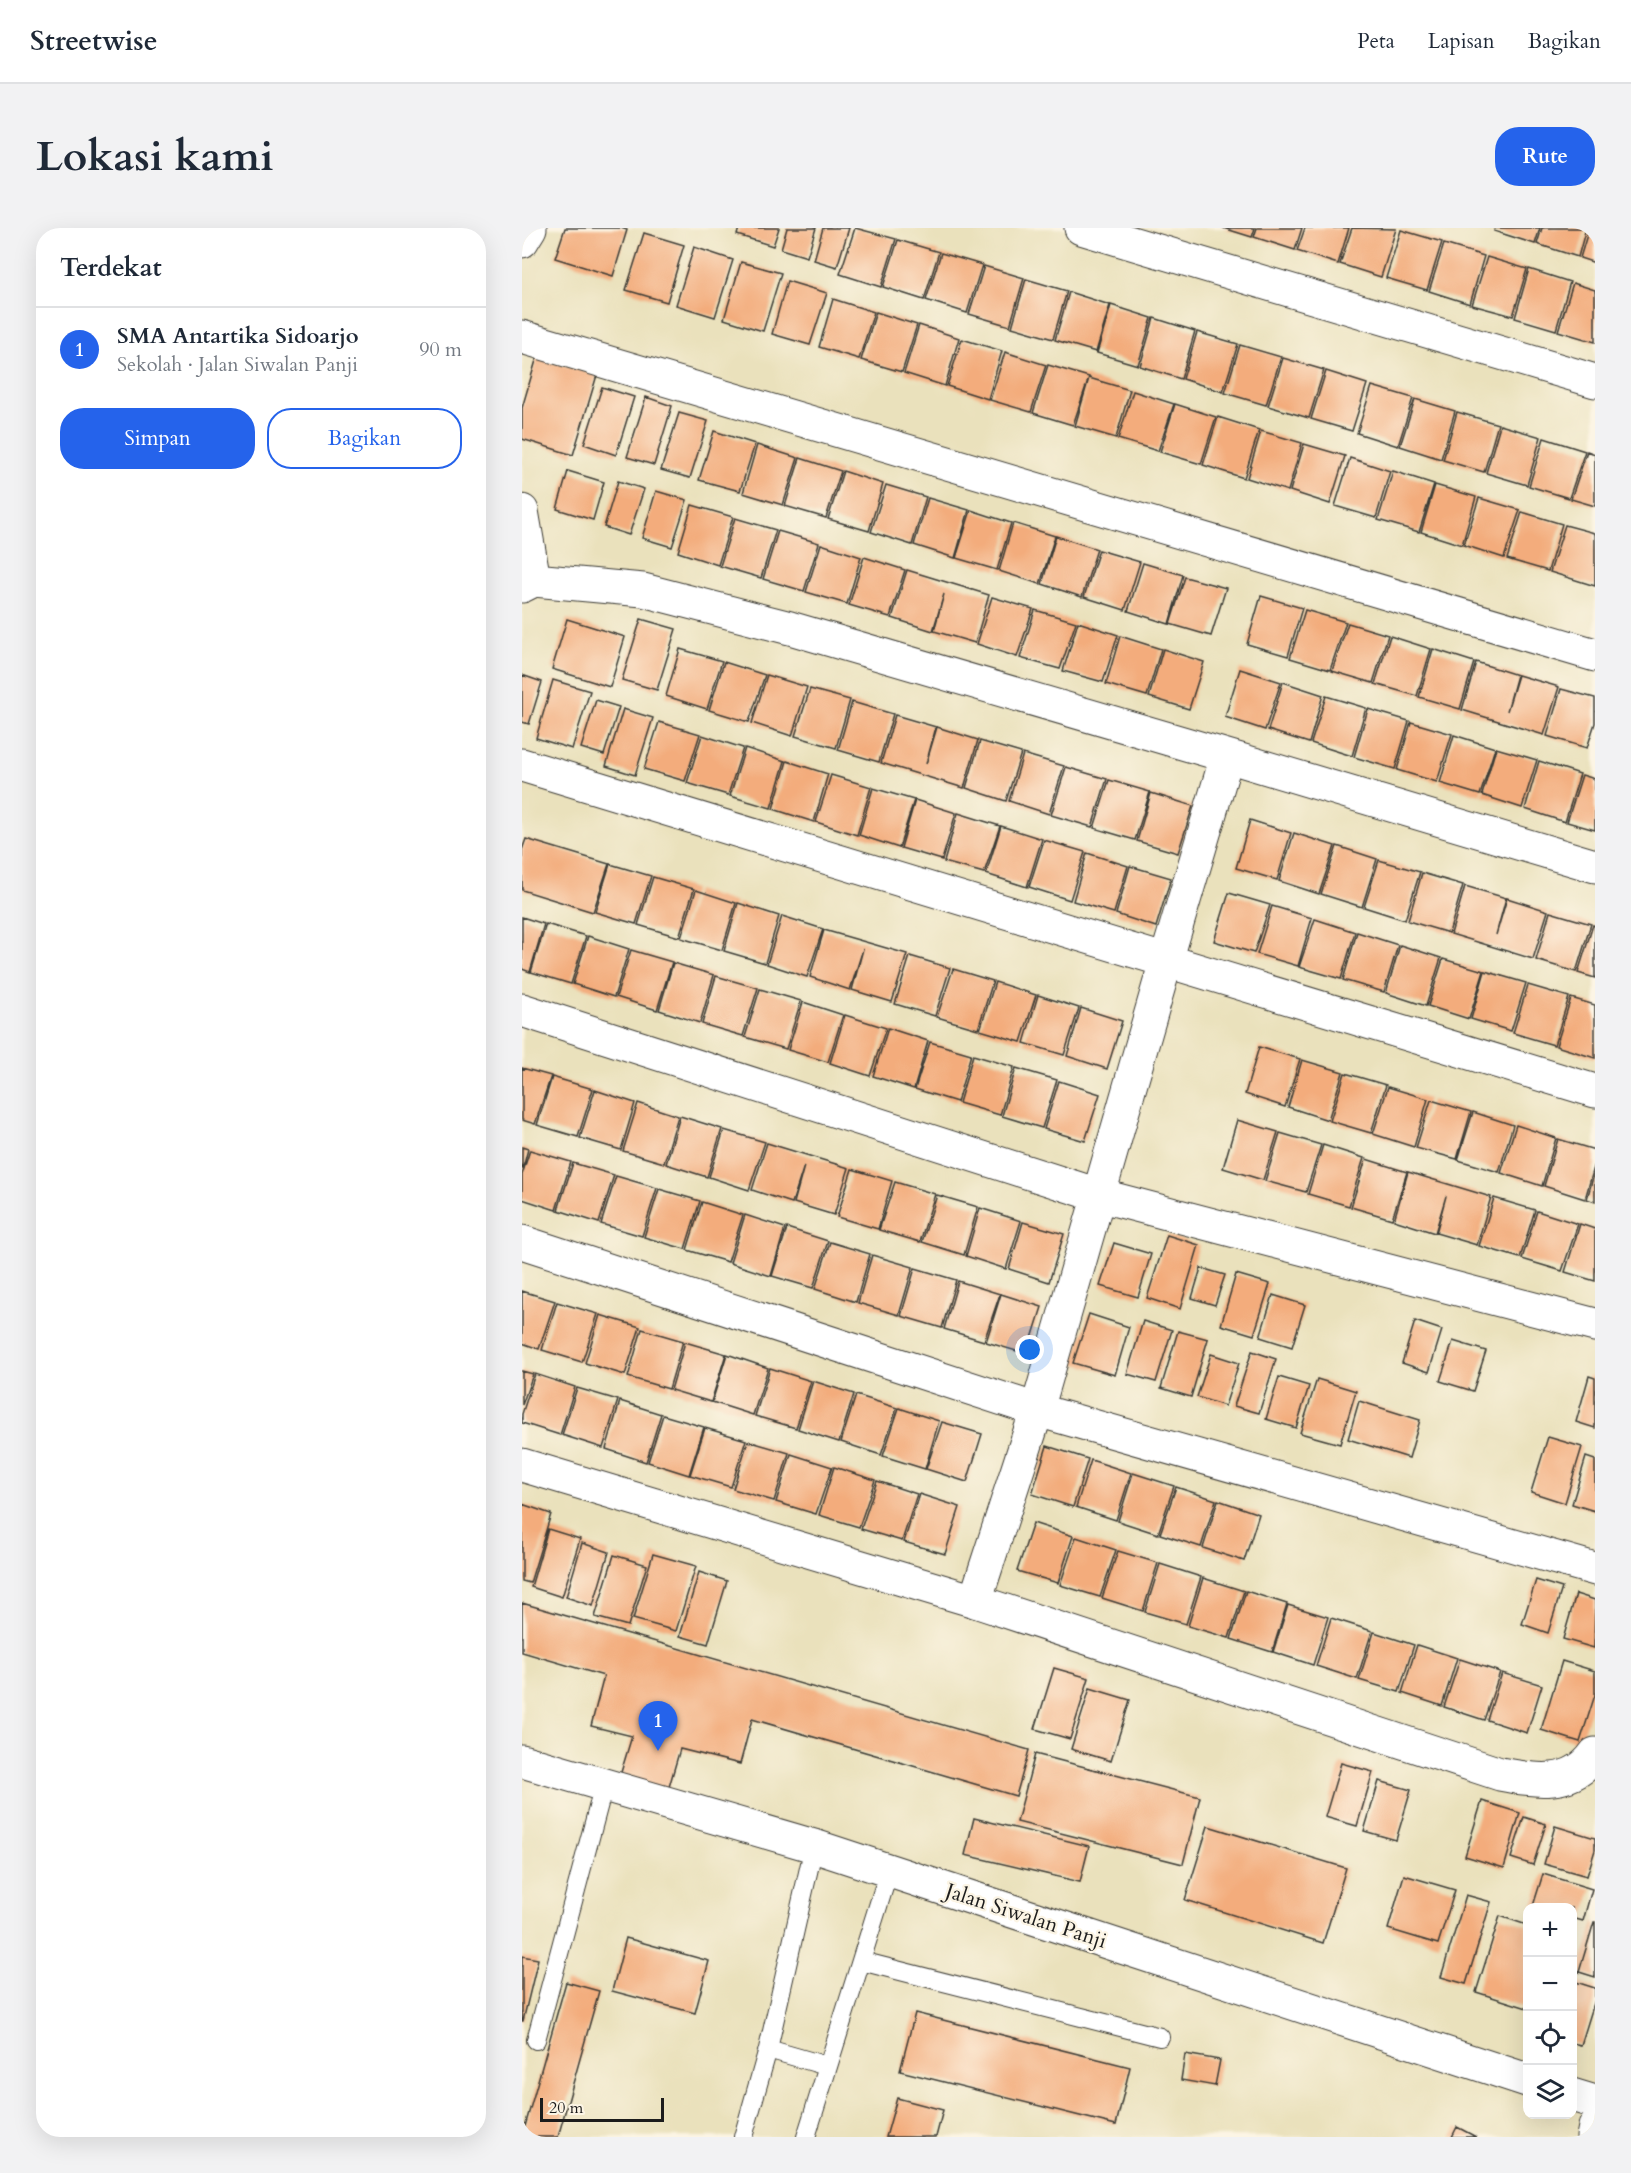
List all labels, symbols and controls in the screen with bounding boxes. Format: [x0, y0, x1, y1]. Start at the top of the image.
text: Streetwise [30, 22, 158, 60]
text: Peta [1357, 27, 1395, 56]
text: Lapisan [1428, 27, 1495, 56]
text: Bagikan [1528, 27, 1601, 56]
button: Rute [1495, 127, 1595, 186]
text: Lokasi kami [36, 128, 274, 185]
text: Terdekat [60, 250, 162, 285]
text: SMA Antartika Sidoarjo [117, 321, 359, 351]
text: 1 [74, 336, 85, 363]
text: 90 m [419, 336, 462, 363]
text: Sekolah · Jalan Siwalan Panji [117, 351, 358, 378]
button: Simpan [60, 408, 255, 469]
button: Bagikan [267, 408, 462, 469]
your location [1015, 1335, 1044, 1364]
pin: 1 [638, 1702, 678, 1751]
street label: Jalan Siwalan Panji [939, 1875, 1110, 1956]
map controls [1523, 1903, 1577, 2119]
button: + [1523, 1903, 1577, 1957]
button: − [1523, 1957, 1577, 2011]
button: locate [1523, 2011, 1577, 2065]
button: layers [1523, 2065, 1577, 2119]
scale bar [540, 2095, 664, 2122]
text: 20 m [549, 2097, 583, 2119]

